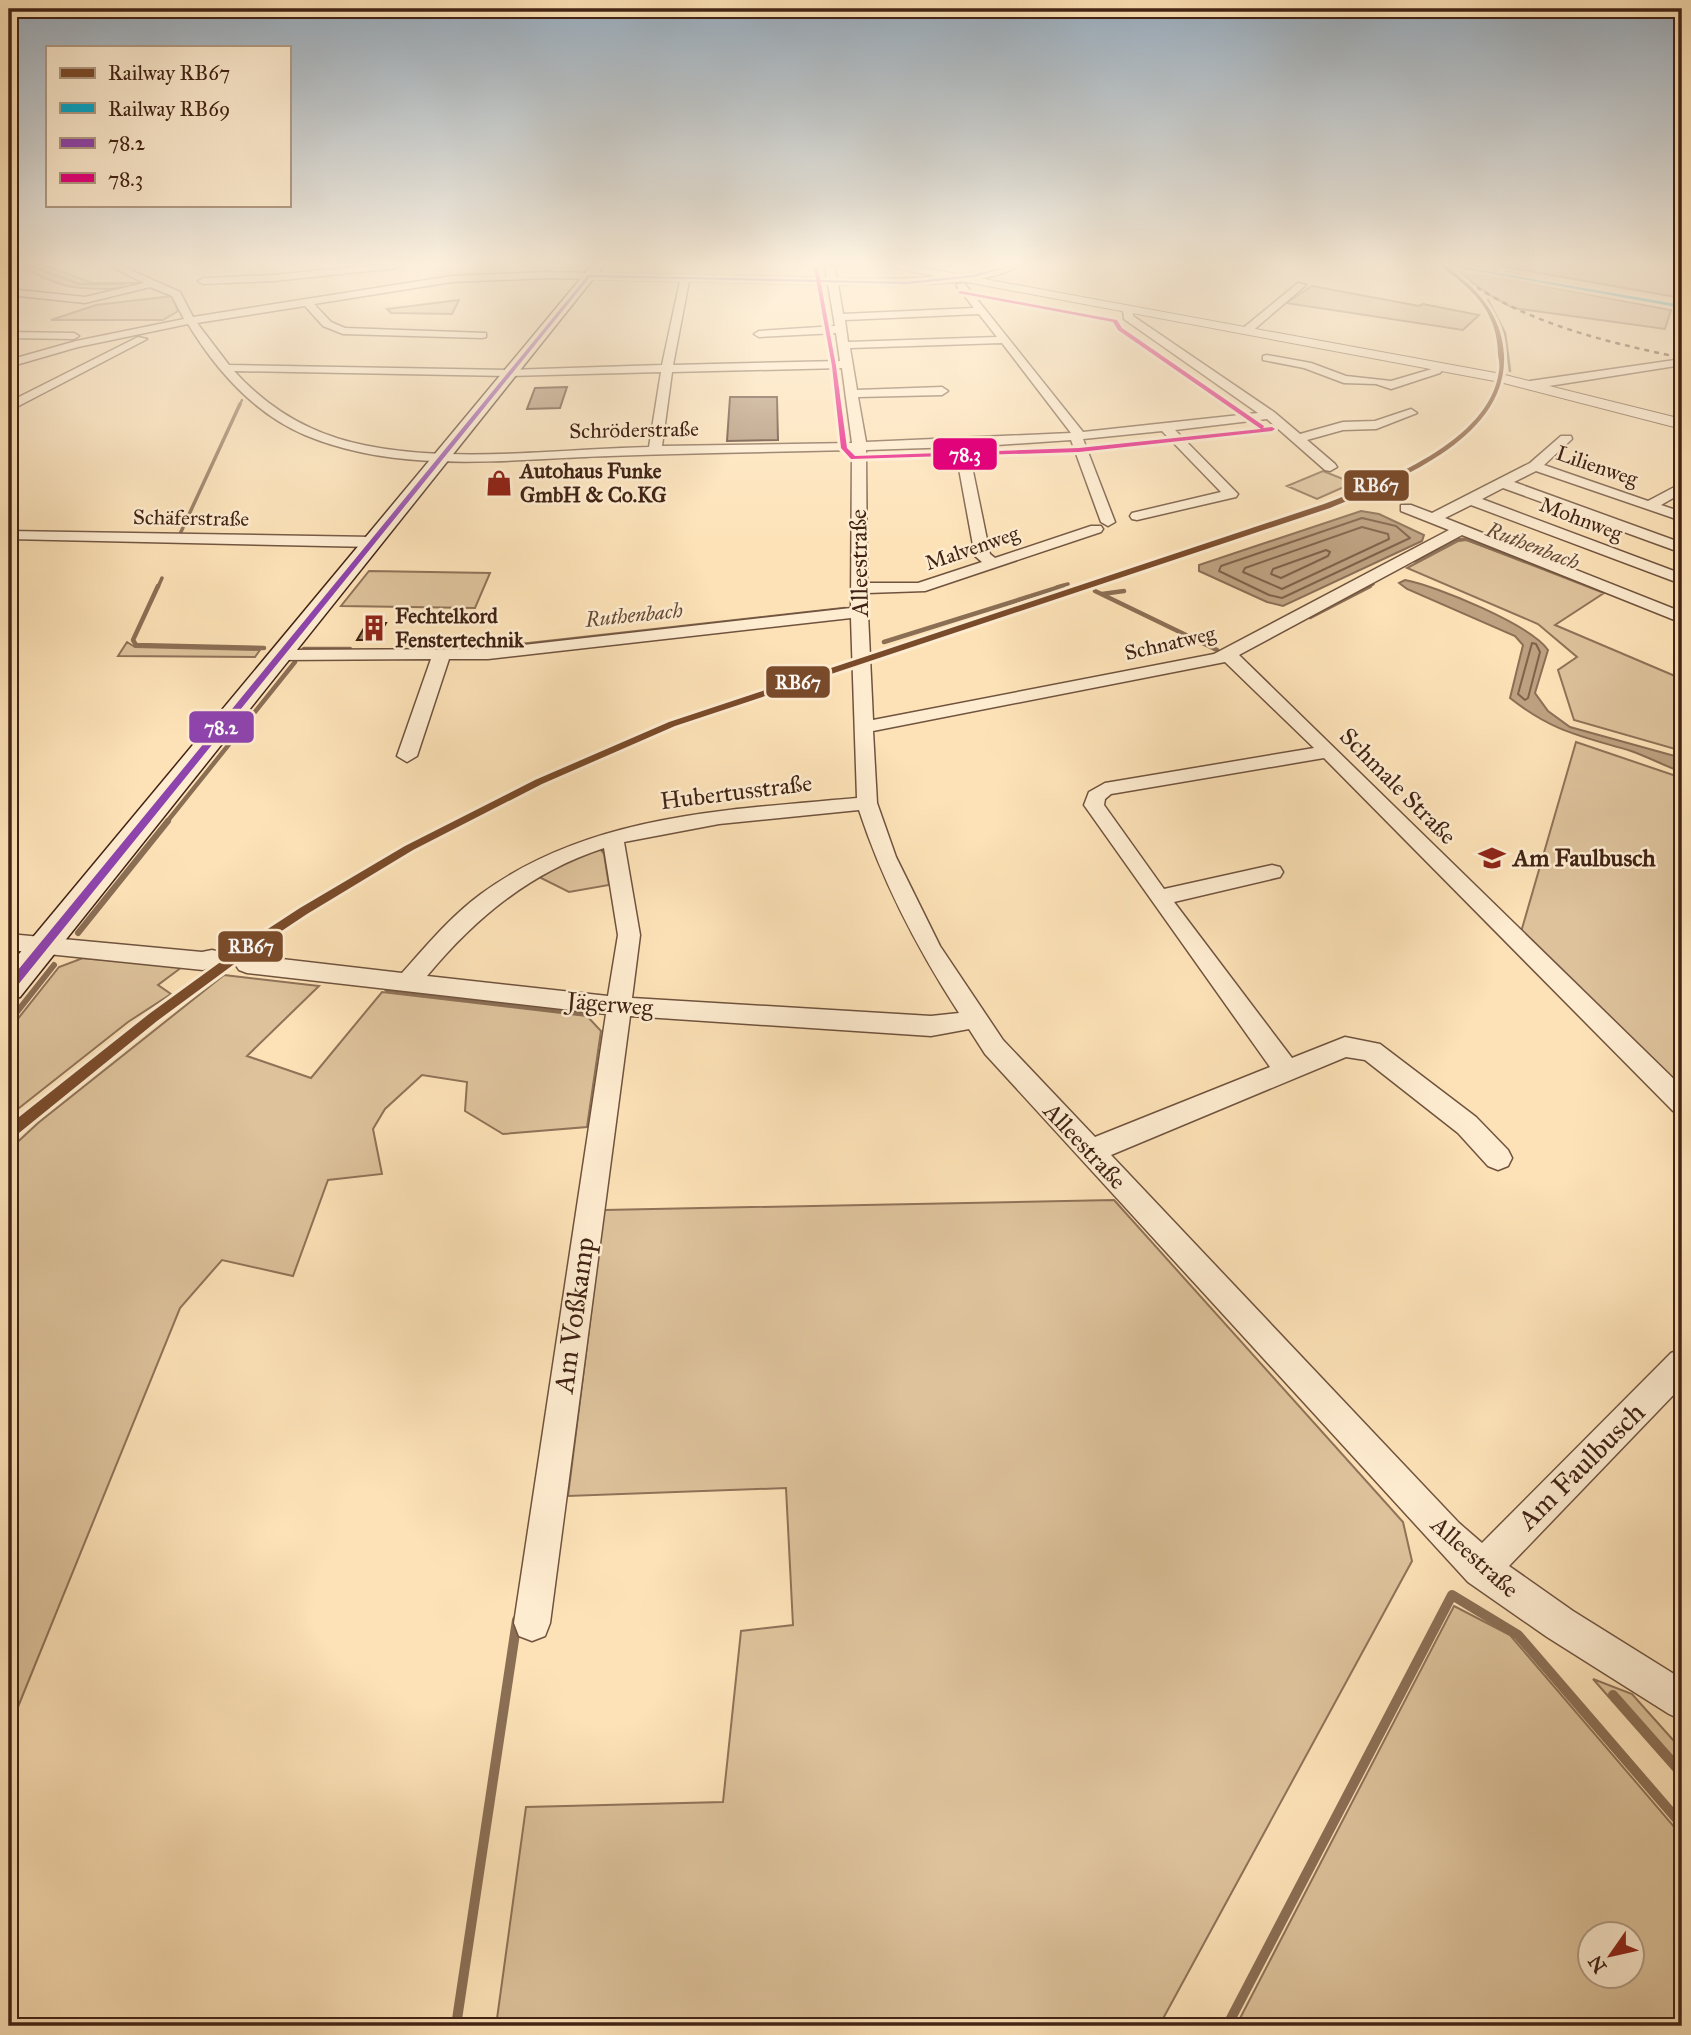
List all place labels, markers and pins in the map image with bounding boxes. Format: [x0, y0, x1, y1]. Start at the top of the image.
place label: Autohaus Funke GmbH & Co.KG [518, 458, 667, 508]
shop icon: Autohaus Funke GmbH & Co.KG [484, 468, 514, 498]
place label: Fechtelkord Fenstertechnik [395, 603, 525, 653]
building icon: Fechtelkord Fenstertechnik [359, 613, 389, 643]
school or university icon: Am Faulbusch [1477, 843, 1507, 873]
place label: Am Faulbusch [1511, 843, 1656, 873]

